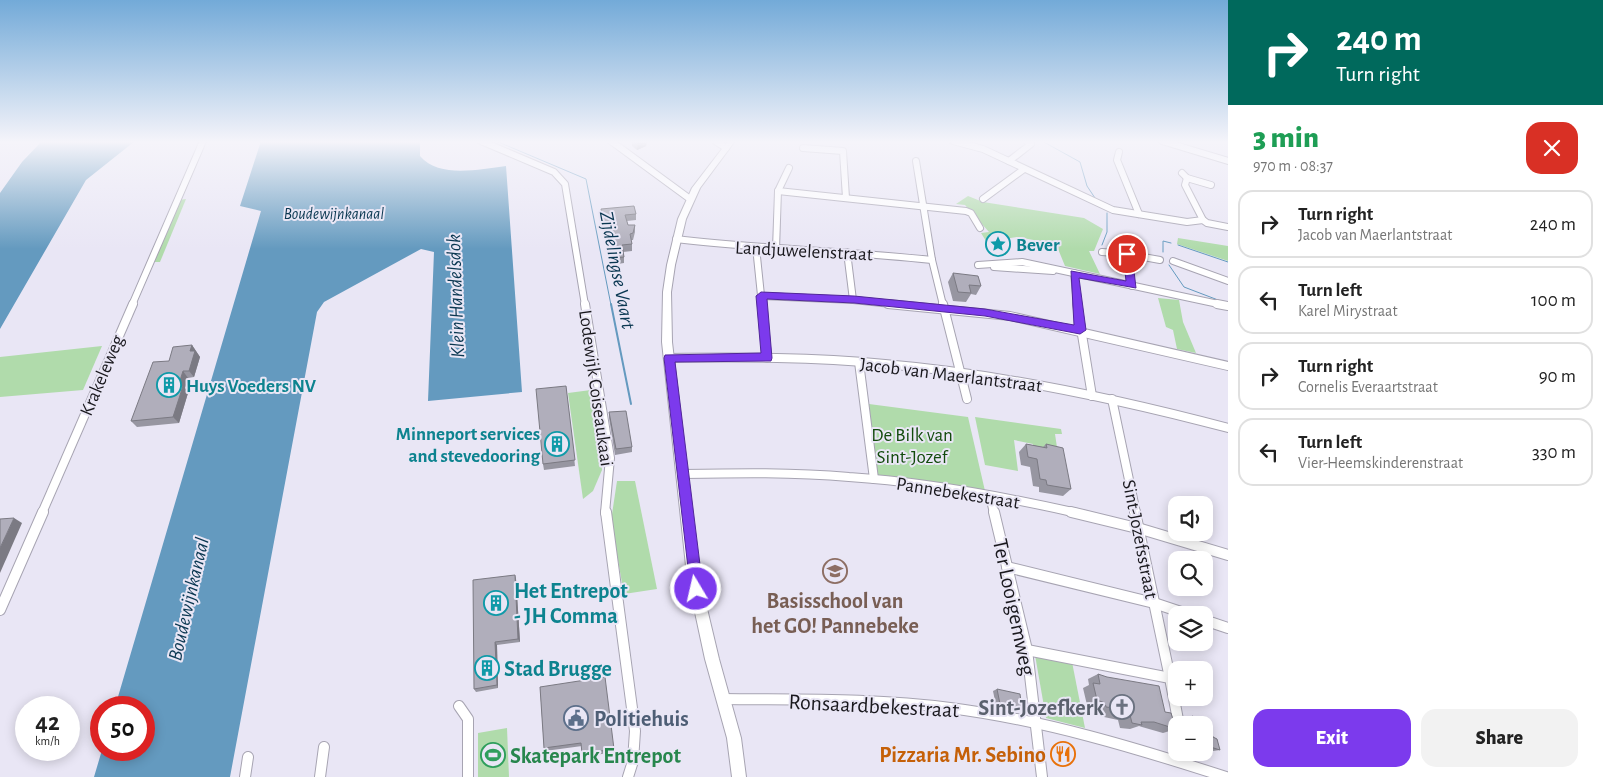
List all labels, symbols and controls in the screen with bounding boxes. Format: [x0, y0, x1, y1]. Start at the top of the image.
icon: right [1253, 20, 1318, 85]
text: 240 m [1336, 22, 1422, 57]
text: Turn right [1336, 63, 1420, 85]
button: close [1526, 122, 1578, 174]
text: 3 min [1253, 123, 1319, 153]
text: 970 m · 08:37 [1253, 158, 1333, 174]
text: Turn right [1298, 205, 1373, 224]
water label: Boudewijnkanaal [284, 206, 384, 223]
water label: Zijdelingse Vaart [596, 209, 638, 331]
icon: right [1255, 210, 1283, 238]
text: 240 m [1530, 215, 1576, 234]
text: Jacob van Maerlantstraat [1298, 227, 1452, 243]
place icon: Bever [985, 231, 1011, 257]
pin [1106, 233, 1148, 275]
water label: Klein Handelsdok [444, 234, 468, 358]
place label: Bever [1016, 236, 1060, 255]
street label: Landjuwelenstraat [735, 238, 873, 265]
icon: arrive [1113, 240, 1141, 268]
text: Turn left [1298, 281, 1362, 300]
icon: left [1255, 286, 1283, 314]
text: 100 m [1531, 291, 1576, 310]
text: Karel Mirystraat [1298, 303, 1398, 319]
street label: Lodewijk Coiseaukaai [575, 309, 616, 468]
street label: Krakeleweg [77, 332, 128, 419]
street label: Jacob van Maerlantstraat [859, 355, 1043, 396]
text: Turn right [1298, 357, 1373, 376]
icon: right [1255, 362, 1283, 390]
text: 90 m [1539, 367, 1576, 386]
building icon: Huys Voeders NV [156, 372, 182, 398]
place label: Huys Voeders NV [186, 377, 317, 396]
text: Cornelis Everaartstraat [1298, 379, 1438, 395]
place label: Minneport services and stevedooring [396, 425, 540, 466]
park label: De Bilk van Sint-Jozef [871, 426, 953, 467]
building icon: Minneport services and stevedooring [544, 431, 570, 457]
text: Turn left [1298, 433, 1362, 452]
icon: left [1255, 438, 1283, 466]
text: 330 m [1532, 443, 1576, 462]
text: Vier-Heemskinderenstraat [1298, 455, 1463, 471]
street label: Pannebekestraat [895, 474, 1021, 513]
street label: Sint-Jozefsstraat [1119, 478, 1160, 600]
map controls [1168, 496, 1213, 761]
button: sound [1168, 496, 1213, 541]
water label: Boudewijnkanaal [165, 536, 213, 663]
street label: Ter Looigemweg [989, 537, 1039, 678]
button: search [1168, 551, 1213, 596]
school or university icon: Basisschool van het GO! Pannebeke [822, 558, 848, 584]
position arrow [669, 562, 721, 614]
place label: Het Entrepot - JH Comma [514, 580, 628, 627]
building icon: Het Entrepot - JH Comma [483, 590, 509, 616]
place label: Basisschool van het GO! Pannebeke [751, 590, 919, 637]
button: layers [1168, 606, 1213, 651]
building icon: Stad Brugge [474, 655, 500, 681]
place label: Stad Brugge [504, 658, 612, 680]
button: + [1168, 661, 1213, 706]
street label: Ronsaardbekestraat [788, 691, 960, 721]
church icon: Sint-Jozefkerk [1109, 694, 1135, 720]
speed limit sign: 50 [90, 696, 155, 761]
place label: Sint-Jozefkerk [978, 697, 1104, 719]
public building icon: Politiehuis [563, 705, 589, 731]
place label: Politiehuis [594, 708, 689, 730]
button: Exit [1253, 709, 1411, 767]
button: Share [1421, 709, 1578, 767]
text: 42 [35, 710, 60, 735]
button: − [1168, 716, 1213, 761]
text: km/h [35, 735, 60, 747]
restaurant icon: Pizzaria Mr. Sebino [1050, 741, 1076, 767]
sports icon: Skatepark Entrepot [480, 742, 506, 768]
place label: Pizzaria Mr. Sebino [879, 744, 1046, 766]
place label: Skatepark Entrepot [510, 745, 681, 767]

